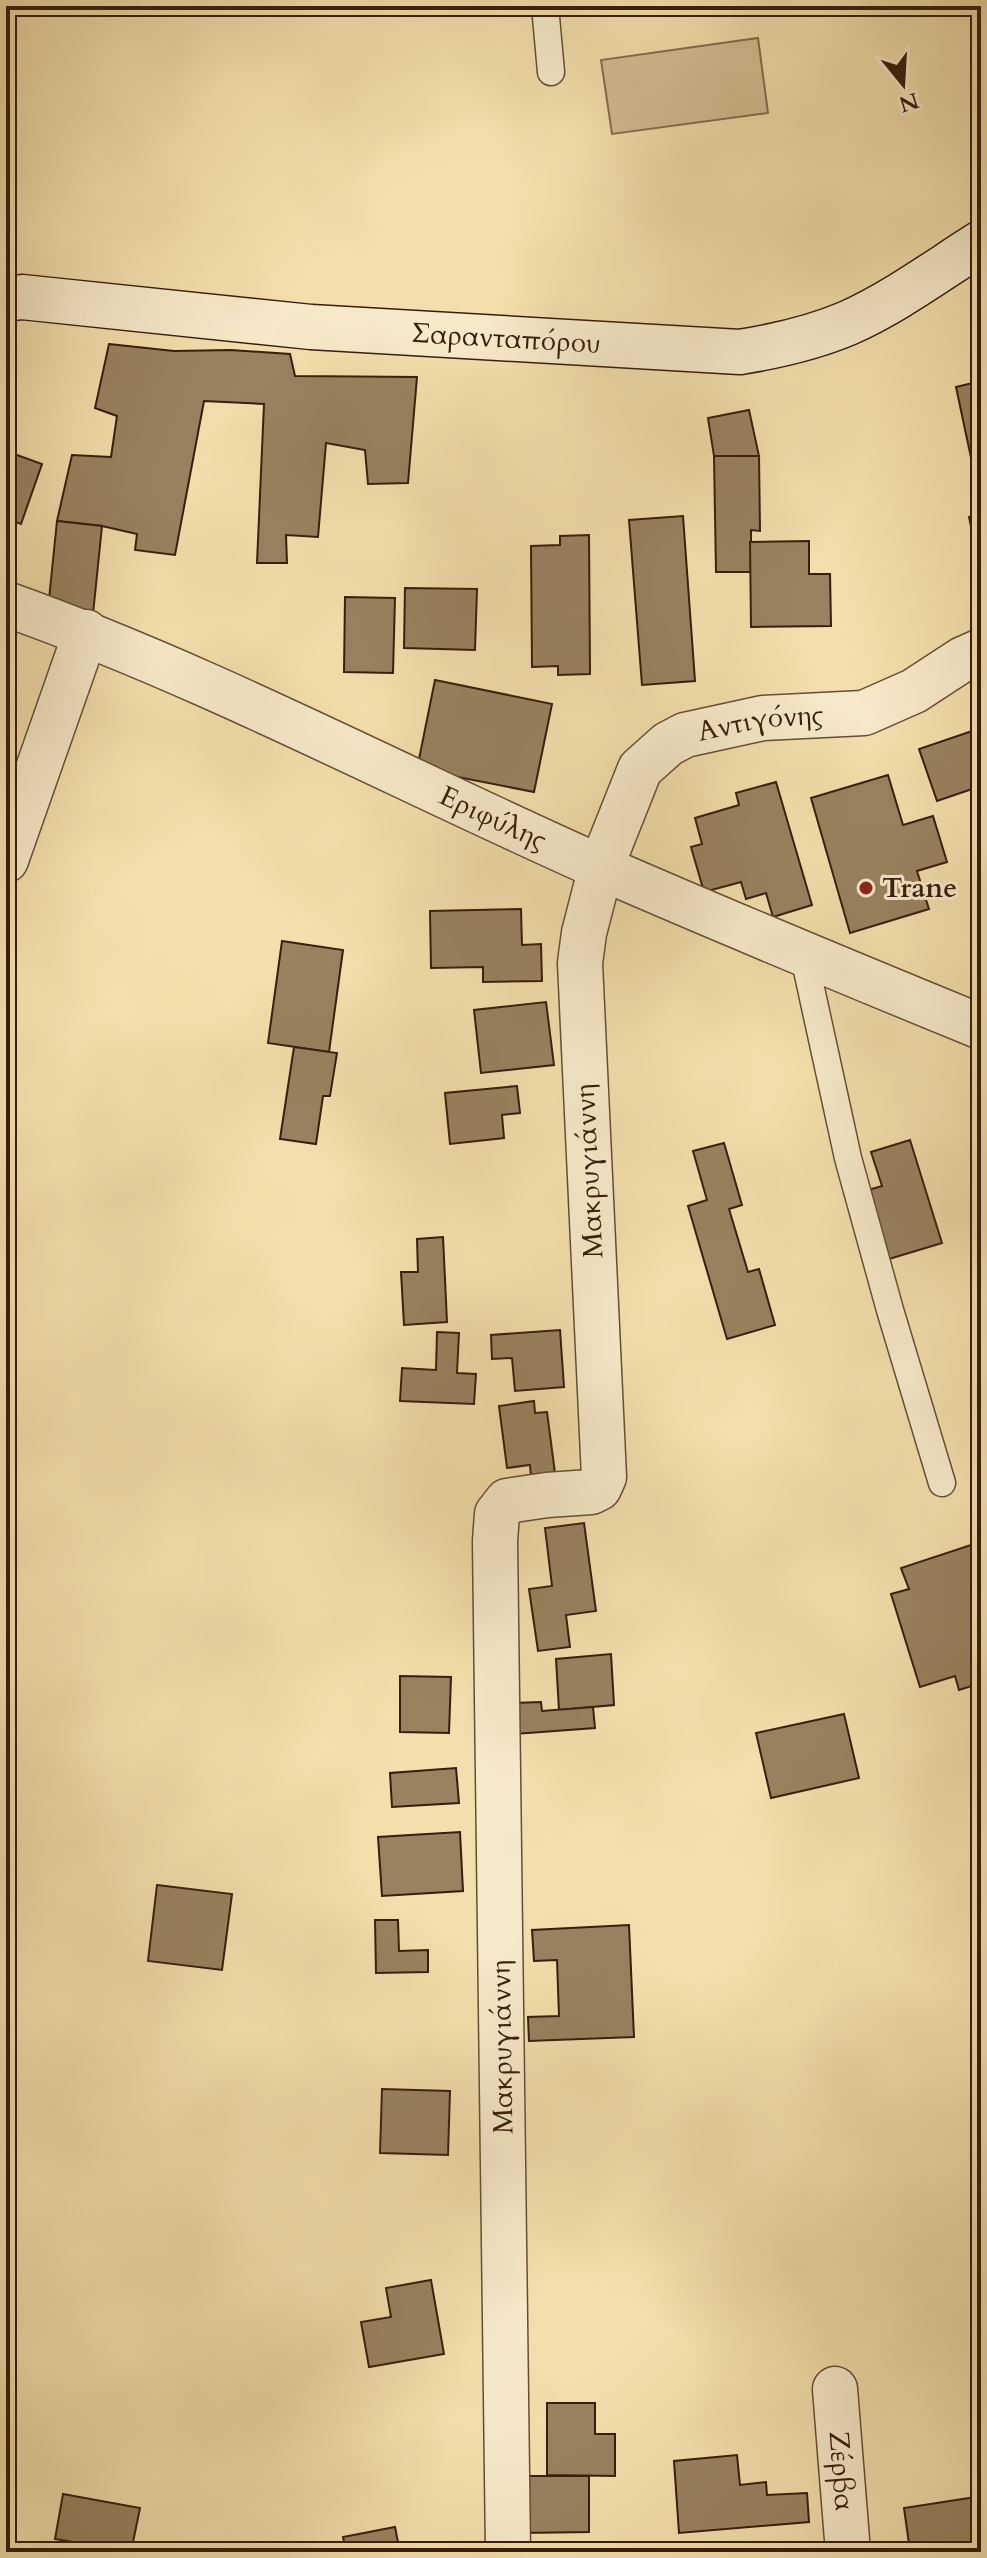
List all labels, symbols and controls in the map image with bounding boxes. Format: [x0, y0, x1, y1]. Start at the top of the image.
north arrow [863, 44, 943, 124]
text: N [895, 85, 923, 119]
street label: Σαρανταπόρου [410, 314, 602, 363]
street label: Αντιγόνης [694, 696, 824, 751]
street label: Εριφύλης [433, 777, 553, 859]
place label: Trane [882, 869, 957, 907]
marker: Trane [857, 879, 875, 897]
street label: Μακρυγιάννη [565, 1083, 613, 1259]
street label: Μακρυγιάννη [481, 1959, 523, 2135]
street label: Ζέρβα [819, 2429, 864, 2512]

